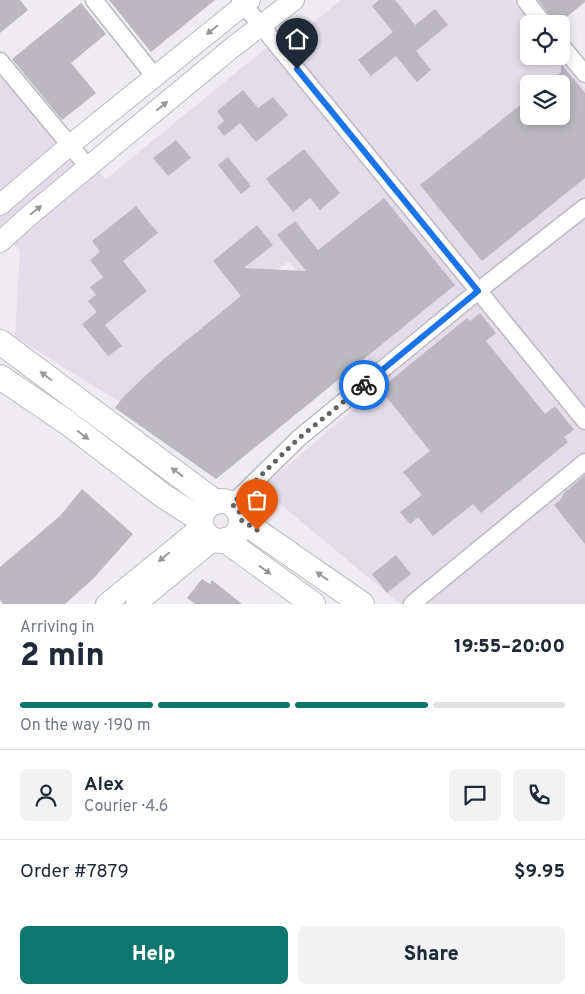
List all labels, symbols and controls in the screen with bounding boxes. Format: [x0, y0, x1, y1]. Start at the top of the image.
map controls [520, 15, 570, 125]
button: locate [520, 15, 570, 65]
pin [276, 18, 318, 69]
one-way arrow [206, 25, 219, 36]
icon: home [283, 25, 311, 53]
button: layers [520, 75, 570, 125]
one-way arrow [155, 101, 168, 112]
one-way arrow [30, 204, 43, 215]
courier [339, 360, 389, 410]
one-way arrow [39, 371, 53, 381]
icon: bike [350, 371, 378, 399]
one-way arrow [76, 429, 89, 440]
one-way arrow [170, 467, 184, 477]
pin [236, 479, 278, 530]
icon: bag [243, 486, 271, 514]
one-way arrow [158, 552, 171, 563]
one-way arrow [258, 565, 271, 575]
one-way arrow [315, 571, 329, 581]
text: Arriving in [20, 618, 95, 638]
text: 19:55–20:00 [454, 635, 565, 659]
text: 2 min [20, 637, 105, 677]
text: On the way · 190 m [20, 716, 150, 736]
button: person [20, 769, 72, 821]
button: chat [449, 769, 501, 821]
button: phone [513, 769, 565, 821]
text: Alex [84, 773, 124, 797]
text: Courier · 4.6 [84, 797, 168, 817]
text: Order #7879 [20, 860, 129, 884]
text: $9.95 [514, 860, 565, 884]
button: Help [20, 926, 288, 984]
button: Share [298, 926, 565, 984]

